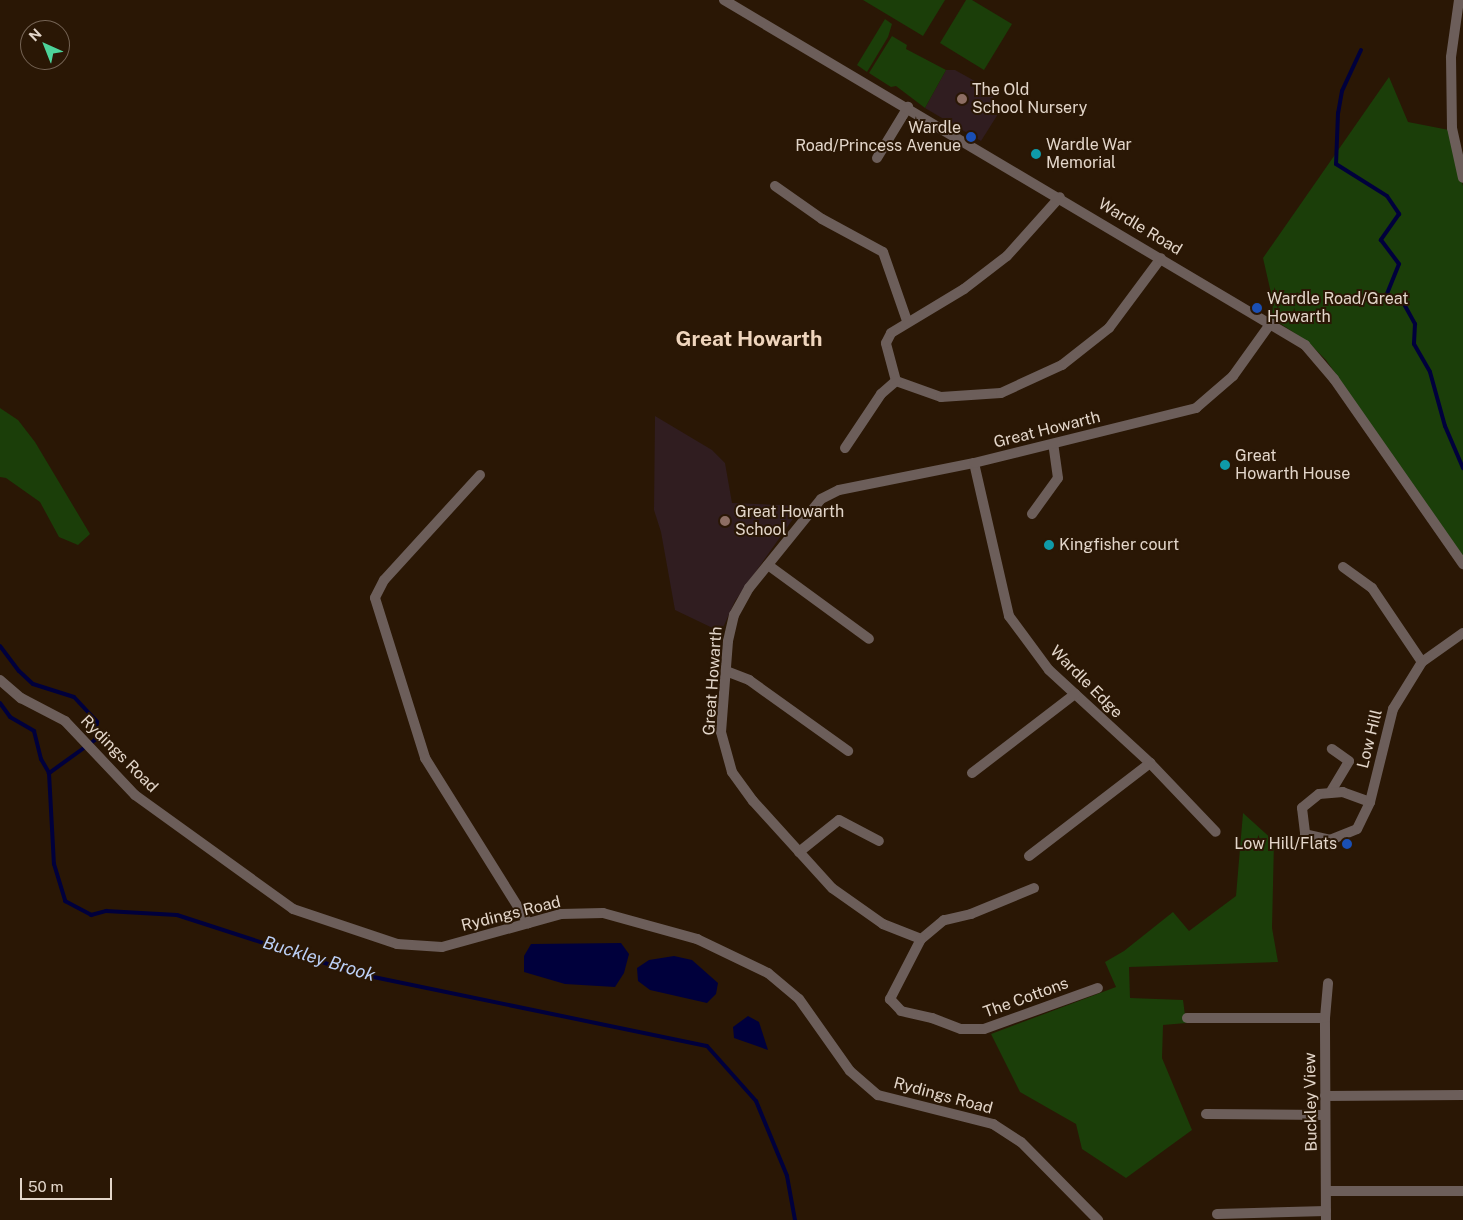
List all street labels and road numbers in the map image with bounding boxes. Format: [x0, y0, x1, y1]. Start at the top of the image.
street label: Wardle Road [1095, 194, 1185, 260]
street label: Great Howarth [992, 407, 1102, 453]
street label: Great Howarth [700, 626, 726, 736]
street label: Wardle Edge [1046, 642, 1126, 722]
street label: Low Hill [1353, 708, 1387, 770]
street label: Rydings Road [76, 711, 162, 797]
street label: Rydings Road [459, 892, 563, 936]
street label: The Cottons [981, 974, 1071, 1022]
street label: Buckley View [1301, 1052, 1321, 1152]
street label: Rydings Road [891, 1074, 995, 1118]

